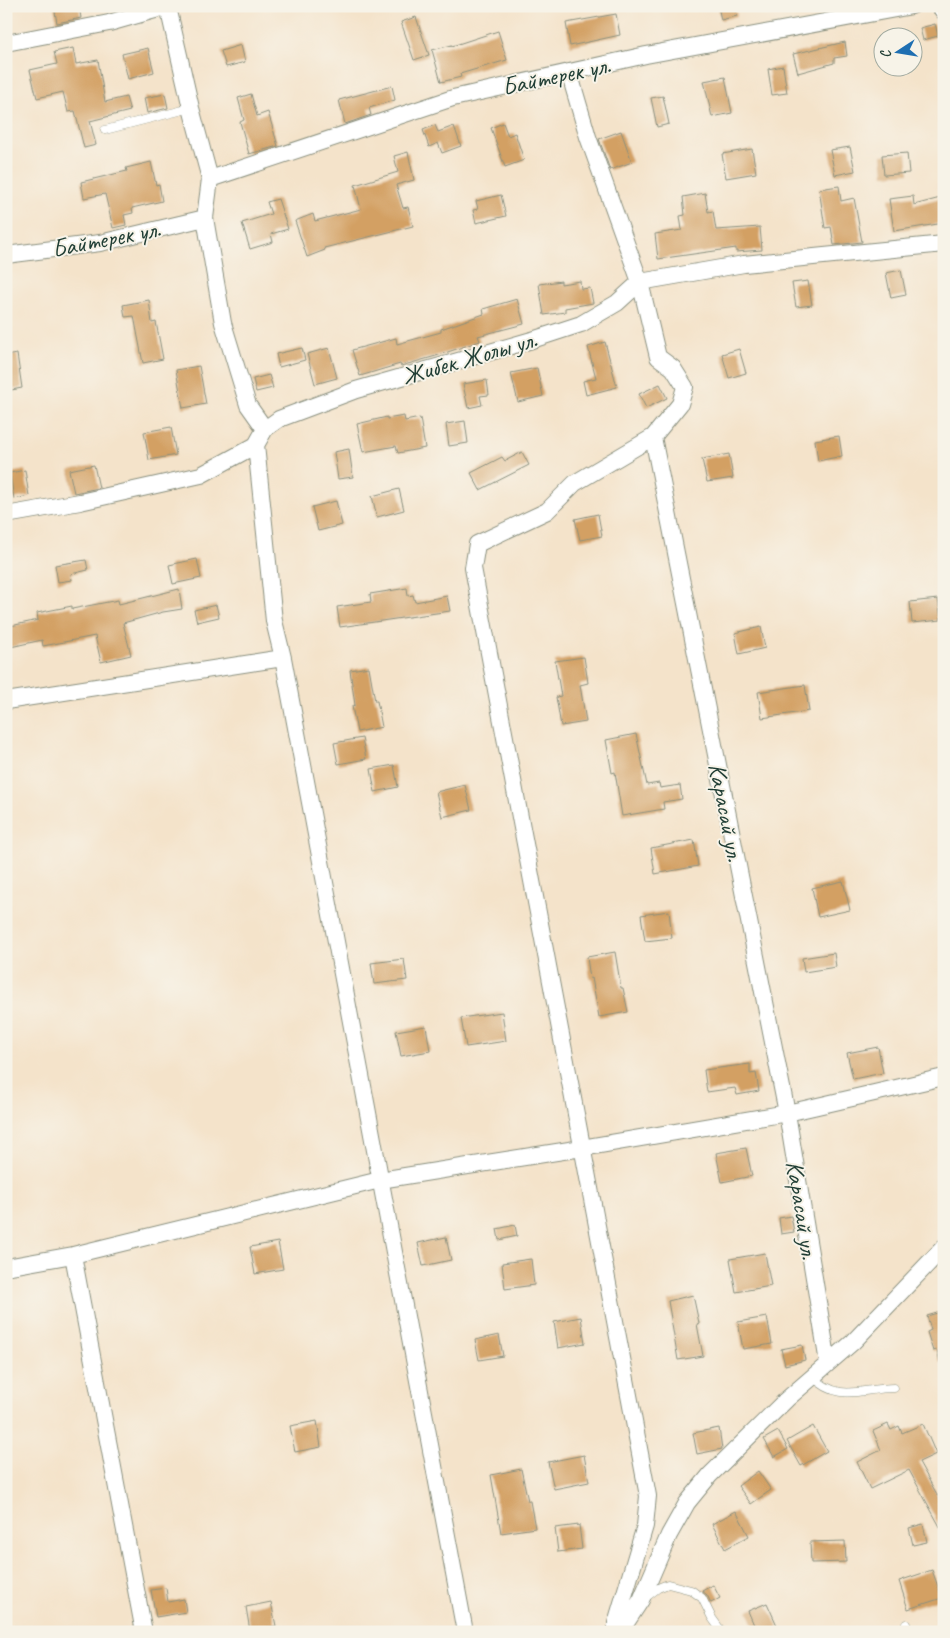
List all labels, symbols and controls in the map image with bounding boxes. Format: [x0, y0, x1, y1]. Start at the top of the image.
north arrow [872, 28, 922, 78]
text: С [876, 47, 895, 60]
street label: Байтерек ул. [499, 49, 613, 103]
street label: Байтерек ул. [49, 213, 163, 265]
street label: Жибек Жолы ул. [398, 323, 541, 392]
street label: Карасай ул. [701, 760, 751, 864]
street label: Карасай ул. [778, 1159, 826, 1262]

